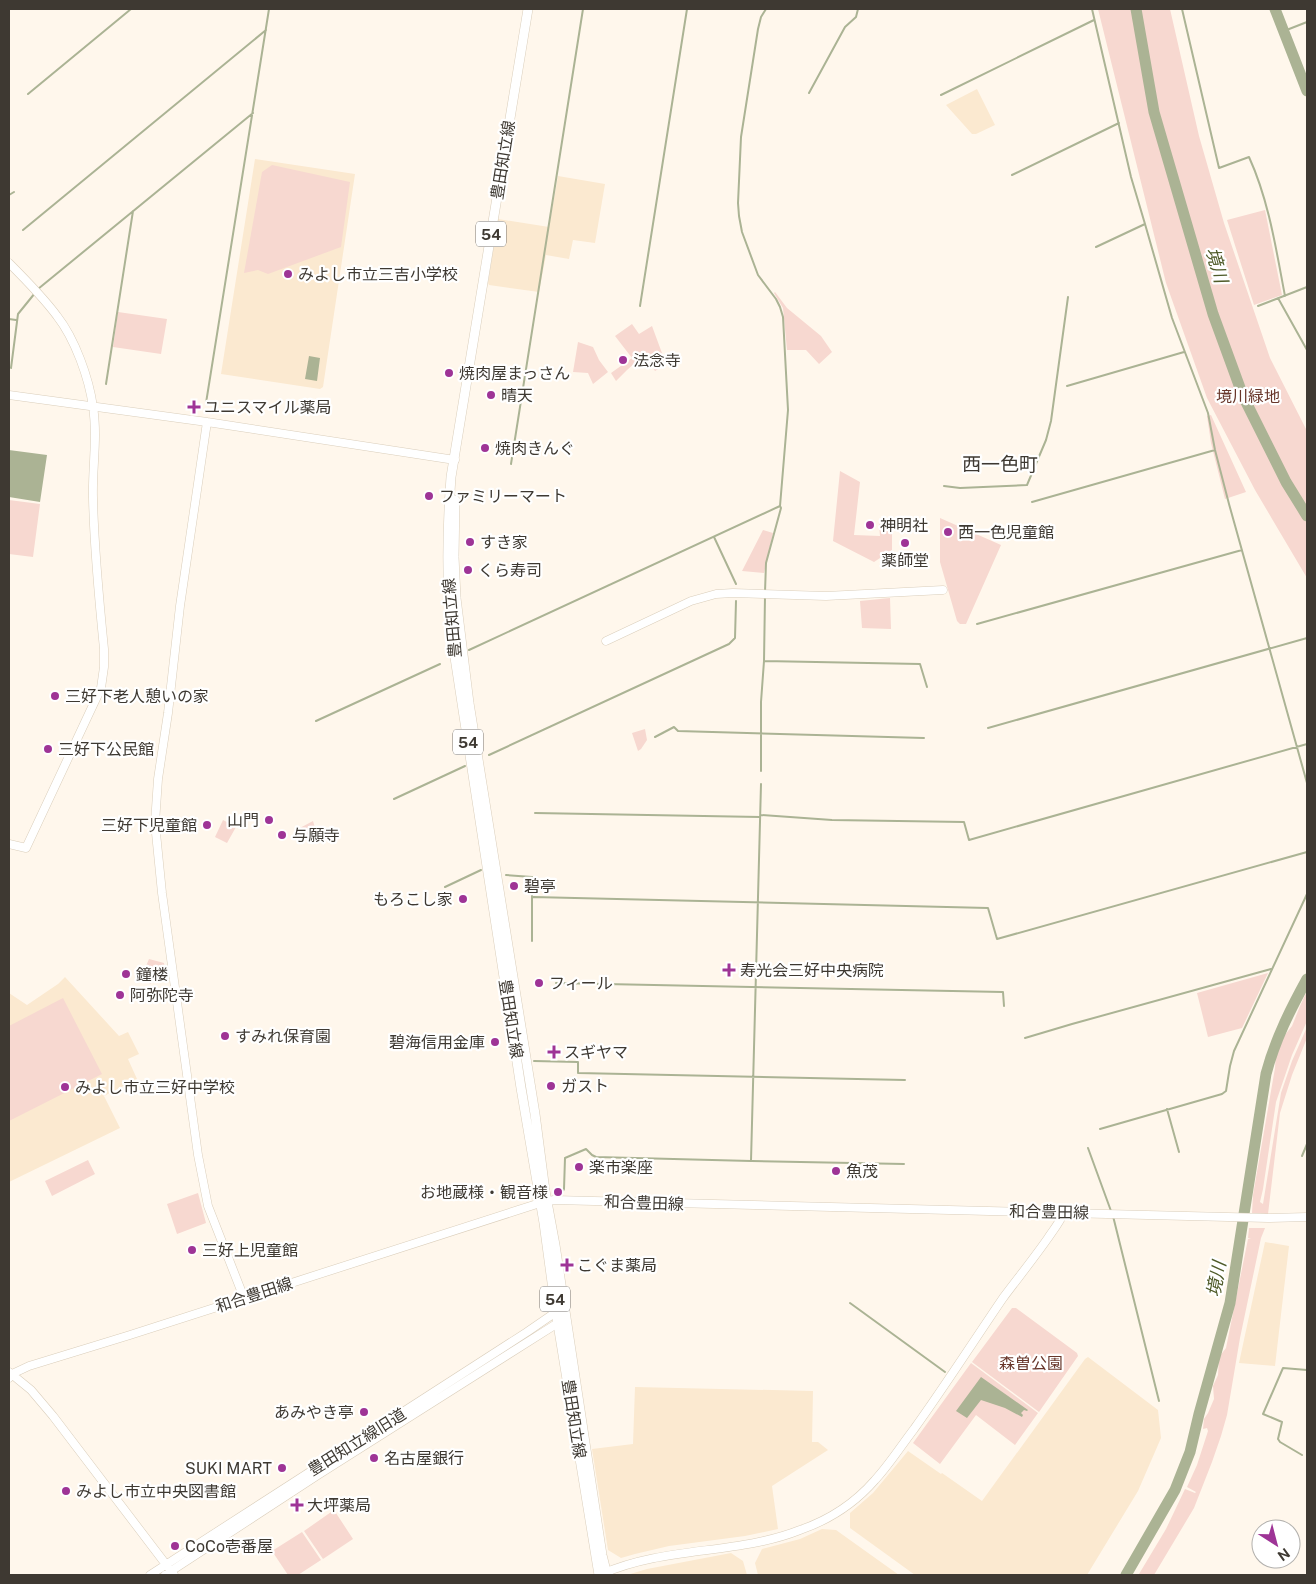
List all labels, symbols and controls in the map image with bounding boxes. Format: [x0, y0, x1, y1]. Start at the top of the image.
street label: 豊田知立線 [487, 119, 519, 201]
road number: 54 [476, 222, 506, 246]
water label: 境川 [1202, 245, 1233, 287]
place label: みよし市立三吉小学校 [298, 265, 458, 284]
marker: みよし市立三吉小学校 [282, 268, 294, 280]
place label: 法念寺 [633, 351, 681, 370]
marker: 法念寺 [617, 354, 629, 366]
place label: 焼肉屋まっさん [459, 364, 570, 383]
marker: 焼肉屋まっさん [443, 367, 455, 379]
place label: 晴天 [501, 386, 533, 405]
park label: 境川緑地 [1216, 387, 1280, 406]
marker: 晴天 [485, 389, 497, 401]
place label: ユニスマイル薬局 [204, 398, 332, 417]
marker: ユニスマイル薬局 [188, 401, 200, 413]
place label: 焼肉きんぐ [495, 439, 575, 458]
marker: 焼肉きんぐ [479, 442, 491, 454]
district label: 西一色町 [962, 453, 1038, 475]
place label: ファミリーマート [439, 487, 567, 506]
marker: ファミリーマート [423, 490, 435, 502]
place label: 神明社 [880, 516, 928, 535]
marker: 神明社 [864, 519, 876, 531]
place label: 西一色児童館 [958, 523, 1054, 542]
marker: 西一色児童館 [942, 526, 954, 538]
place label: すき家 [480, 533, 528, 552]
marker: すき家 [464, 536, 476, 548]
marker: 薬師堂 [899, 537, 911, 549]
place label: 薬師堂 [881, 551, 929, 570]
place label: くら寿司 [478, 561, 542, 580]
marker: くら寿司 [462, 564, 474, 576]
street label: 豊田知立線 [439, 577, 465, 659]
place label: 三好下老人憩いの家 [65, 687, 209, 706]
marker: 三好下老人憩いの家 [49, 690, 61, 702]
road number: 54 [453, 730, 483, 754]
place label: 三好下公民館 [58, 740, 154, 759]
marker: 三好下公民館 [42, 743, 54, 755]
place label: 山門 [227, 811, 259, 830]
marker: 山門 [263, 814, 275, 826]
place label: 三好下児童館 [101, 816, 197, 835]
marker: 三好下児童館 [201, 819, 213, 831]
place label: 与願寺 [292, 826, 340, 845]
marker: 与願寺 [276, 829, 288, 841]
place label: 碧亭 [524, 877, 556, 896]
marker: 碧亭 [508, 880, 520, 892]
place label: もろこし家 [373, 890, 453, 909]
marker: もろこし家 [457, 893, 469, 905]
place label: 寿光会三好中央病院 [740, 961, 884, 980]
marker: 寿光会三好中央病院 [722, 963, 736, 977]
place label: 鐘楼 [136, 965, 168, 984]
marker: 鐘楼 [120, 968, 132, 980]
place label: フィール [549, 974, 613, 993]
marker: フィール [533, 977, 545, 989]
street label: 豊田知立線 [495, 978, 527, 1060]
place label: 阿弥陀寺 [130, 986, 194, 1005]
marker: 阿弥陀寺 [114, 989, 126, 1001]
place label: すみれ保育園 [235, 1027, 331, 1046]
marker: すみれ保育園 [219, 1030, 231, 1042]
place label: 碧海信用金庫 [389, 1033, 485, 1052]
marker: 碧海信用金庫 [489, 1036, 501, 1048]
place label: スギヤマ [564, 1043, 628, 1062]
marker: スギヤマ [548, 1046, 560, 1058]
place label: ガスト [561, 1077, 609, 1096]
place label: みよし市立三好中学校 [75, 1078, 235, 1097]
marker: ガスト [545, 1080, 557, 1092]
marker: みよし市立三好中学校 [59, 1081, 71, 1093]
place label: 楽市楽座 [589, 1158, 653, 1177]
marker: 楽市楽座 [573, 1161, 585, 1173]
place label: 魚茂 [846, 1162, 878, 1181]
marker: 魚茂 [830, 1165, 842, 1177]
place label: お地蔵様・観音様 [420, 1183, 548, 1202]
marker: お地蔵様・観音様 [552, 1186, 564, 1198]
street label: 和合豊田線 [604, 1192, 684, 1214]
street label: 和合豊田線 [1009, 1202, 1089, 1222]
place label: 三好上児童館 [202, 1241, 298, 1260]
marker: 三好上児童館 [186, 1244, 198, 1256]
place label: こぐま薬局 [577, 1256, 657, 1275]
water label: 境川 [1203, 1257, 1230, 1299]
marker: こぐま薬局 [561, 1259, 573, 1271]
street label: 和合豊田線 [213, 1274, 295, 1316]
road number: 54 [540, 1286, 570, 1312]
park label: 森曽公園 [999, 1354, 1063, 1373]
street label: 豊田知立線 [558, 1378, 590, 1460]
place label: あみやき亭 [274, 1403, 354, 1422]
street label: 豊田知立線旧道 [304, 1404, 410, 1480]
marker: あみやき亭 [358, 1406, 370, 1418]
place label: 名古屋銀行 [384, 1449, 464, 1468]
marker: 名古屋銀行 [368, 1452, 380, 1464]
place label: SUKI MART [185, 1459, 272, 1478]
marker: SUKI MART [276, 1462, 288, 1474]
place label: みよし市立中央図書館 [76, 1482, 236, 1501]
marker: みよし市立中央図書館 [60, 1485, 72, 1497]
place label: 大坪薬局 [307, 1496, 371, 1515]
marker: 大坪薬局 [291, 1499, 303, 1511]
north arrow [1251, 1519, 1301, 1569]
place label: CoCo壱番屋 [185, 1537, 273, 1556]
marker: CoCo壱番屋 [169, 1540, 181, 1552]
text: N [1275, 1545, 1293, 1564]

